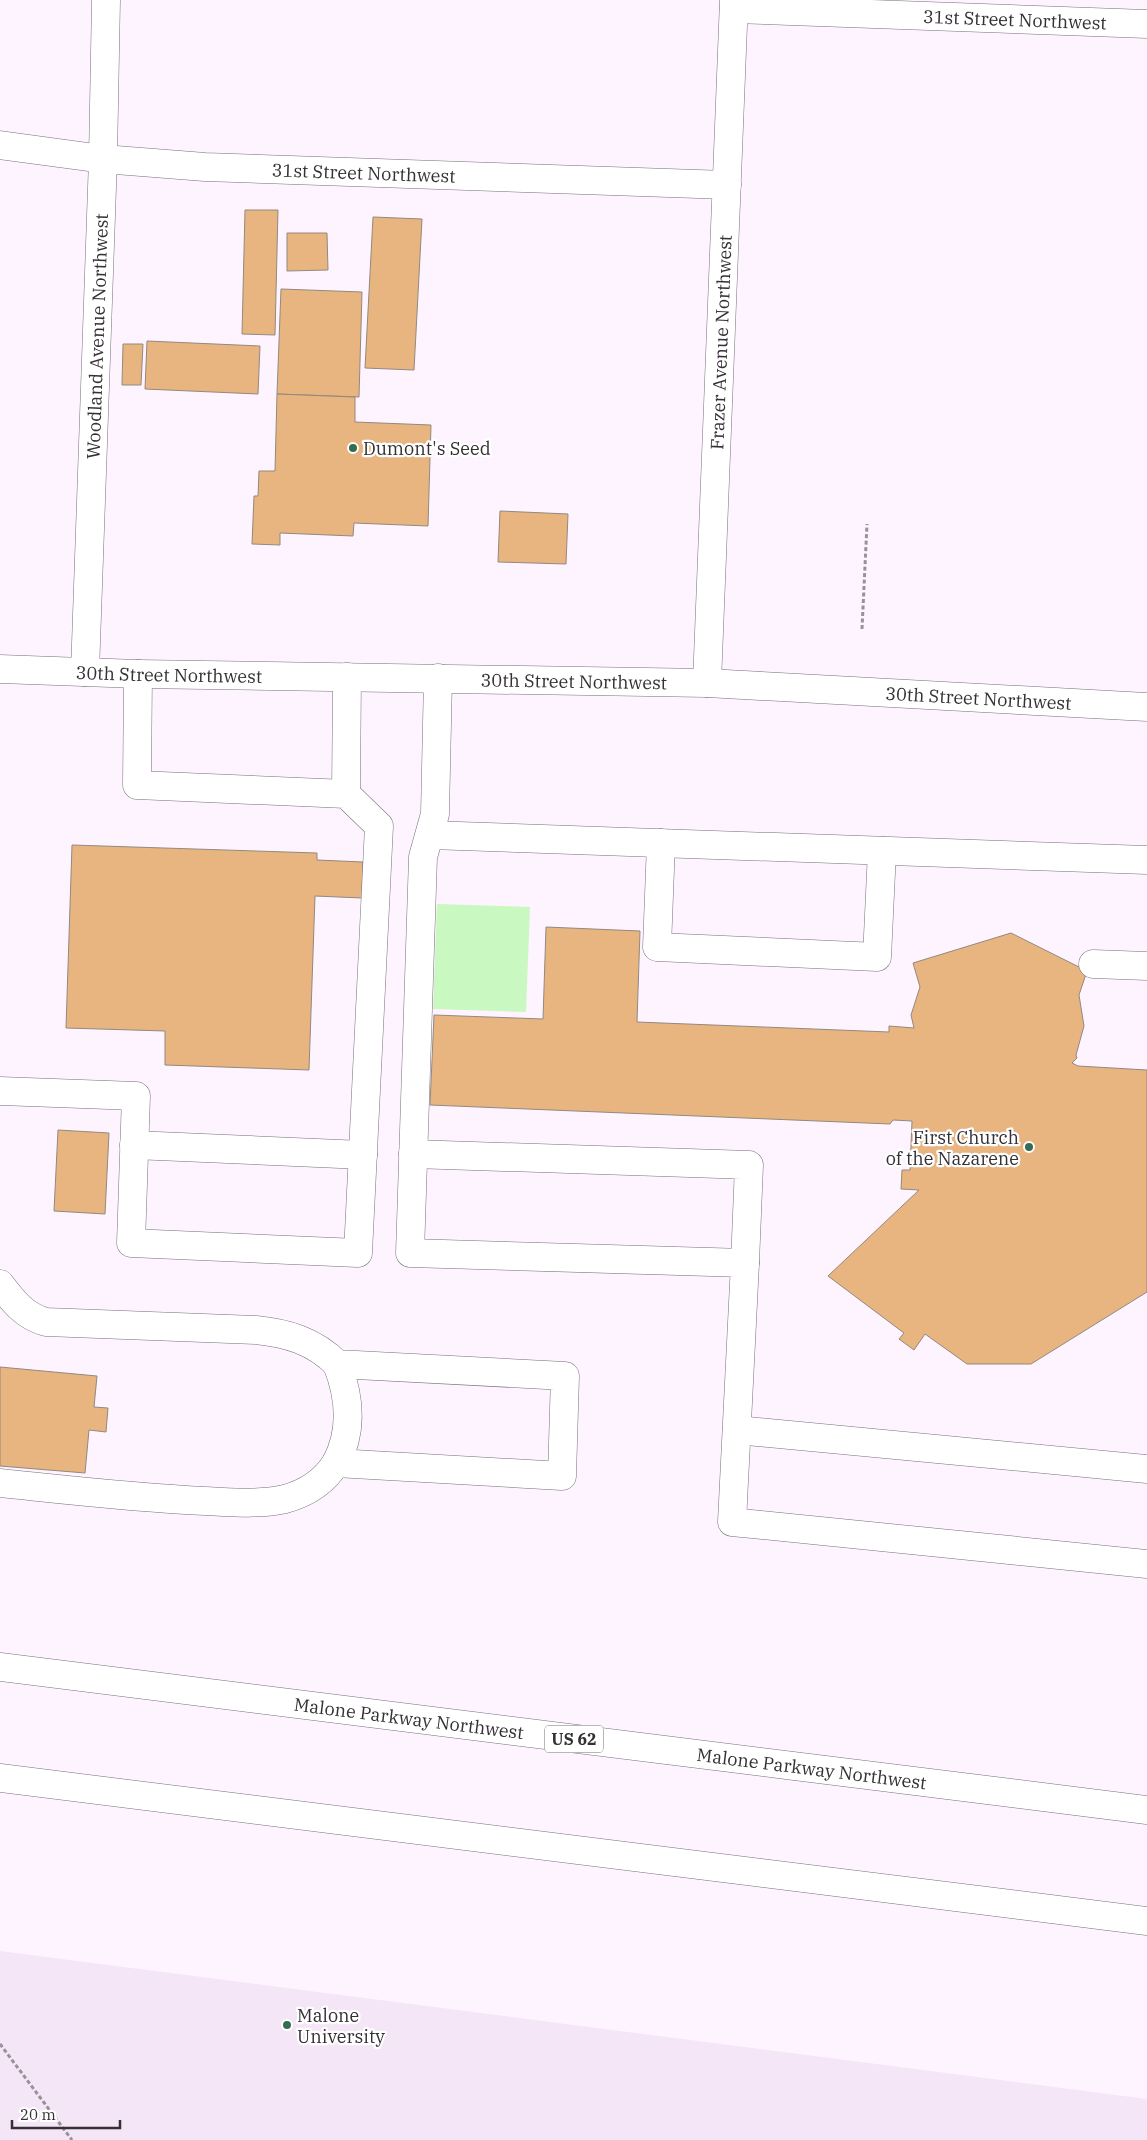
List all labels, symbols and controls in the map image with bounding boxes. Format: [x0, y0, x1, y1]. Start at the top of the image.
street label: 31st Street Northwest [923, 4, 1107, 34]
street label: 31st Street Northwest [271, 158, 456, 187]
street label: Woodland Avenue Northwest [81, 213, 113, 459]
street label: Frazer Avenue Northwest [705, 234, 736, 450]
place label: Dumont's Seed [363, 437, 491, 460]
marker: Dumont's Seed [347, 442, 359, 454]
street label: 30th Street Northwest [75, 660, 262, 687]
street label: 30th Street Northwest [480, 668, 667, 694]
street label: 30th Street Northwest [885, 681, 1072, 714]
place label: First Church of the Nazarene [886, 1126, 1019, 1170]
marker: First Church of the Nazarene [1023, 1141, 1035, 1153]
street label: Malone Parkway Northwest [293, 1692, 525, 1744]
road number: US 62 [545, 1726, 603, 1752]
street label: Malone Parkway Northwest [696, 1742, 928, 1794]
place label: Malone University [297, 2004, 385, 2048]
marker: Malone University [281, 2019, 293, 2031]
scale bar [12, 2098, 120, 2130]
text: 20 m [20, 2105, 56, 2124]

